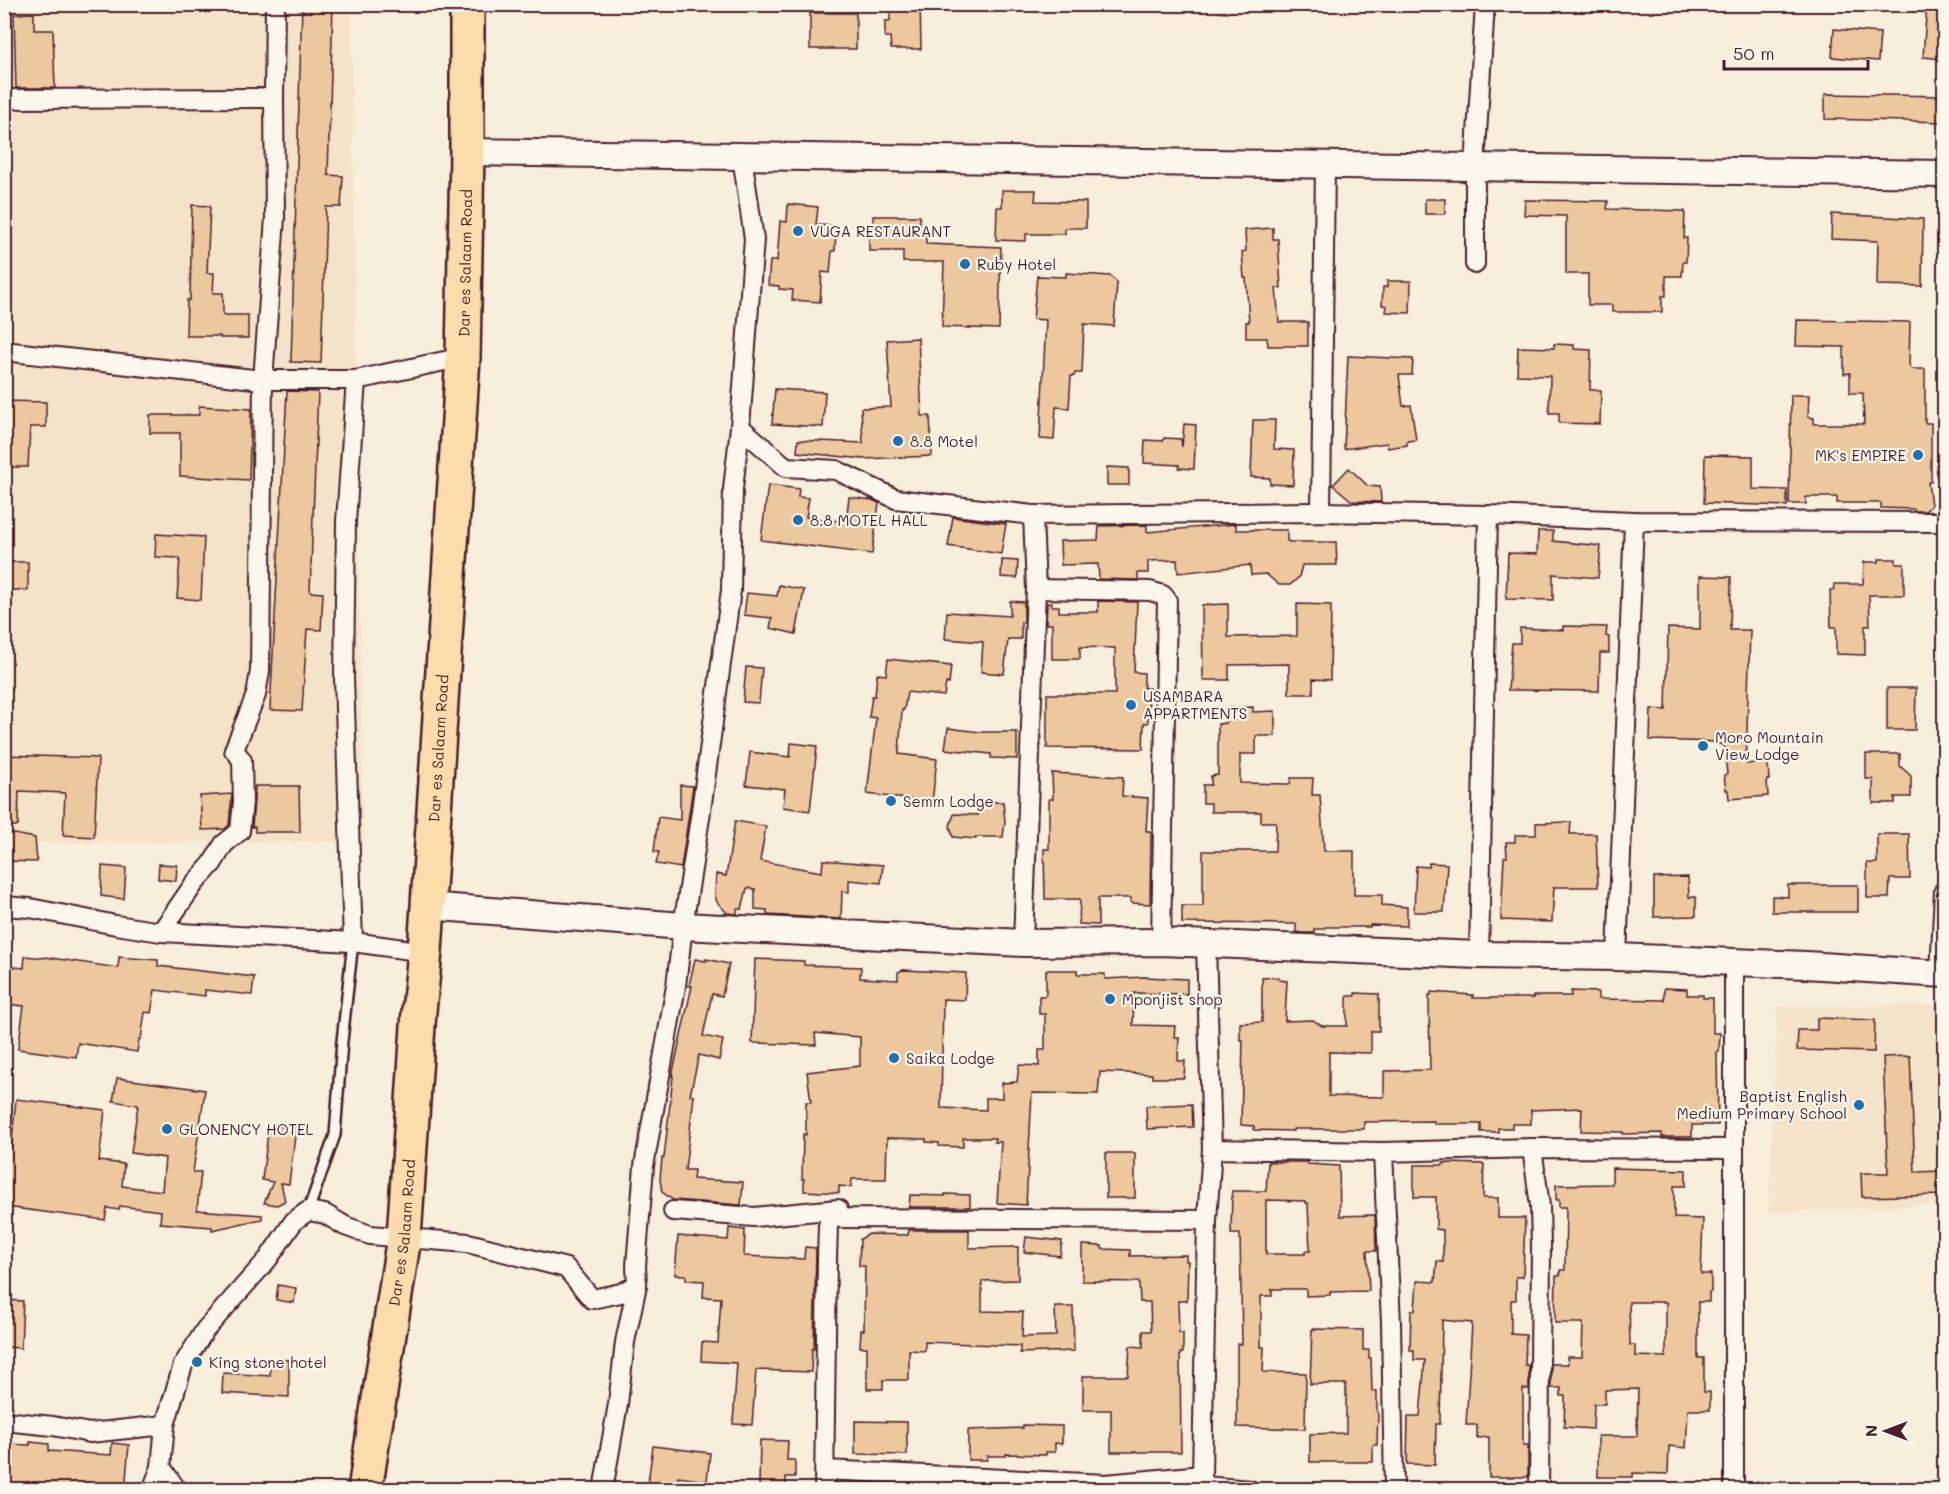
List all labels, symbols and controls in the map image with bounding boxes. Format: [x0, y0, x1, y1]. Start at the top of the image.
scale bar [1724, 33, 1868, 71]
text: 50 m [1733, 41, 1775, 65]
street label: Dar es Salaam Road [453, 189, 476, 337]
place label: VUGA RESTAURANT [810, 221, 951, 241]
marker: VUGA RESTAURANT [791, 224, 805, 238]
place label: Ruby Hotel [977, 254, 1056, 274]
marker: Ruby Hotel [958, 257, 972, 271]
place label: 8.8 Motel [910, 431, 978, 451]
marker: 8.8 Motel [891, 434, 905, 448]
place label: MK's EMPIRE [1815, 445, 1906, 465]
marker: MK's EMPIRE [1911, 448, 1925, 462]
place label: 8.8 MOTEL HALL [810, 510, 928, 530]
marker: 8.8 MOTEL HALL [791, 513, 805, 527]
street label: Dar es Salaam Road [423, 674, 453, 823]
place label: USAMBARA APPARTMENTS [1143, 686, 1247, 723]
marker: USAMBARA APPARTMENTS [1124, 698, 1138, 712]
place label: Moro Mountain View Lodge [1715, 727, 1823, 764]
marker: Moro Mountain View Lodge [1696, 739, 1710, 753]
place label: Semm Lodge [903, 791, 994, 811]
marker: Semm Lodge [884, 794, 898, 808]
place label: Mponjist shop [1122, 989, 1223, 1009]
marker: Mponjist shop [1103, 992, 1117, 1006]
place label: Saika Lodge [906, 1048, 995, 1068]
marker: Saika Lodge [887, 1051, 901, 1065]
place label: Baptist English Medium Primary School [1677, 1086, 1847, 1123]
marker: Baptist English Medium Primary School [1852, 1098, 1866, 1112]
place label: GLONENCY HOTEL [179, 1119, 313, 1139]
marker: GLONENCY HOTEL [160, 1122, 174, 1136]
street label: Dar es Salaam Road [383, 1159, 419, 1308]
place label: King stone hotel [209, 1352, 327, 1372]
marker: King stone hotel [190, 1355, 204, 1369]
north arrow [1856, 1401, 1916, 1461]
text: N [1860, 1425, 1881, 1437]

